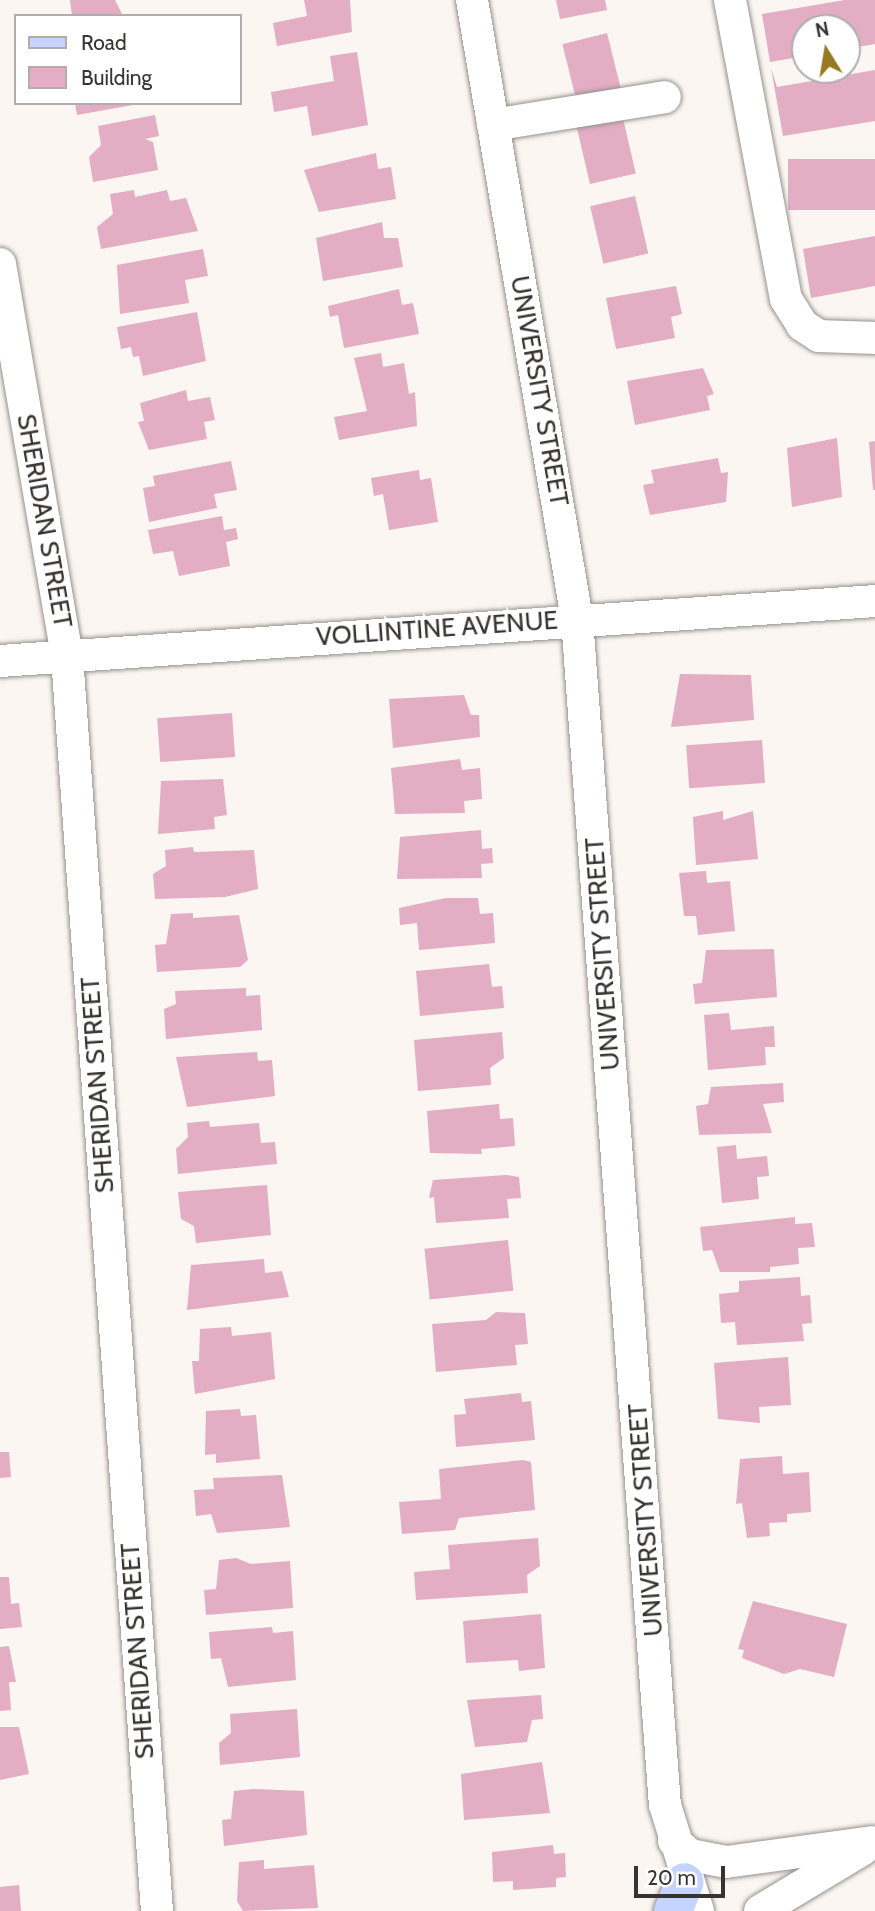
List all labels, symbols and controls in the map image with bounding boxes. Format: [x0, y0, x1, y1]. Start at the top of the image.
legend [14, 14, 242, 105]
north arrow [791, 14, 861, 84]
text: N [813, 17, 831, 42]
text: Road [81, 30, 127, 55]
text: Building [81, 65, 152, 90]
street label: UNIVERSITY STREET [503, 273, 575, 509]
street label: SHERIDAN STREET [10, 412, 78, 630]
street label: VOLLINTINE AVENUE [315, 605, 559, 653]
street label: UNIVERSITY STREET [579, 837, 627, 1071]
street label: SHERIDAN STREET [75, 976, 121, 1194]
street label: UNIVERSITY STREET [622, 1403, 670, 1637]
street label: SHERIDAN STREET [115, 1542, 161, 1760]
scale bar [637, 1852, 728, 1896]
text: 20 m [647, 1865, 696, 1890]

